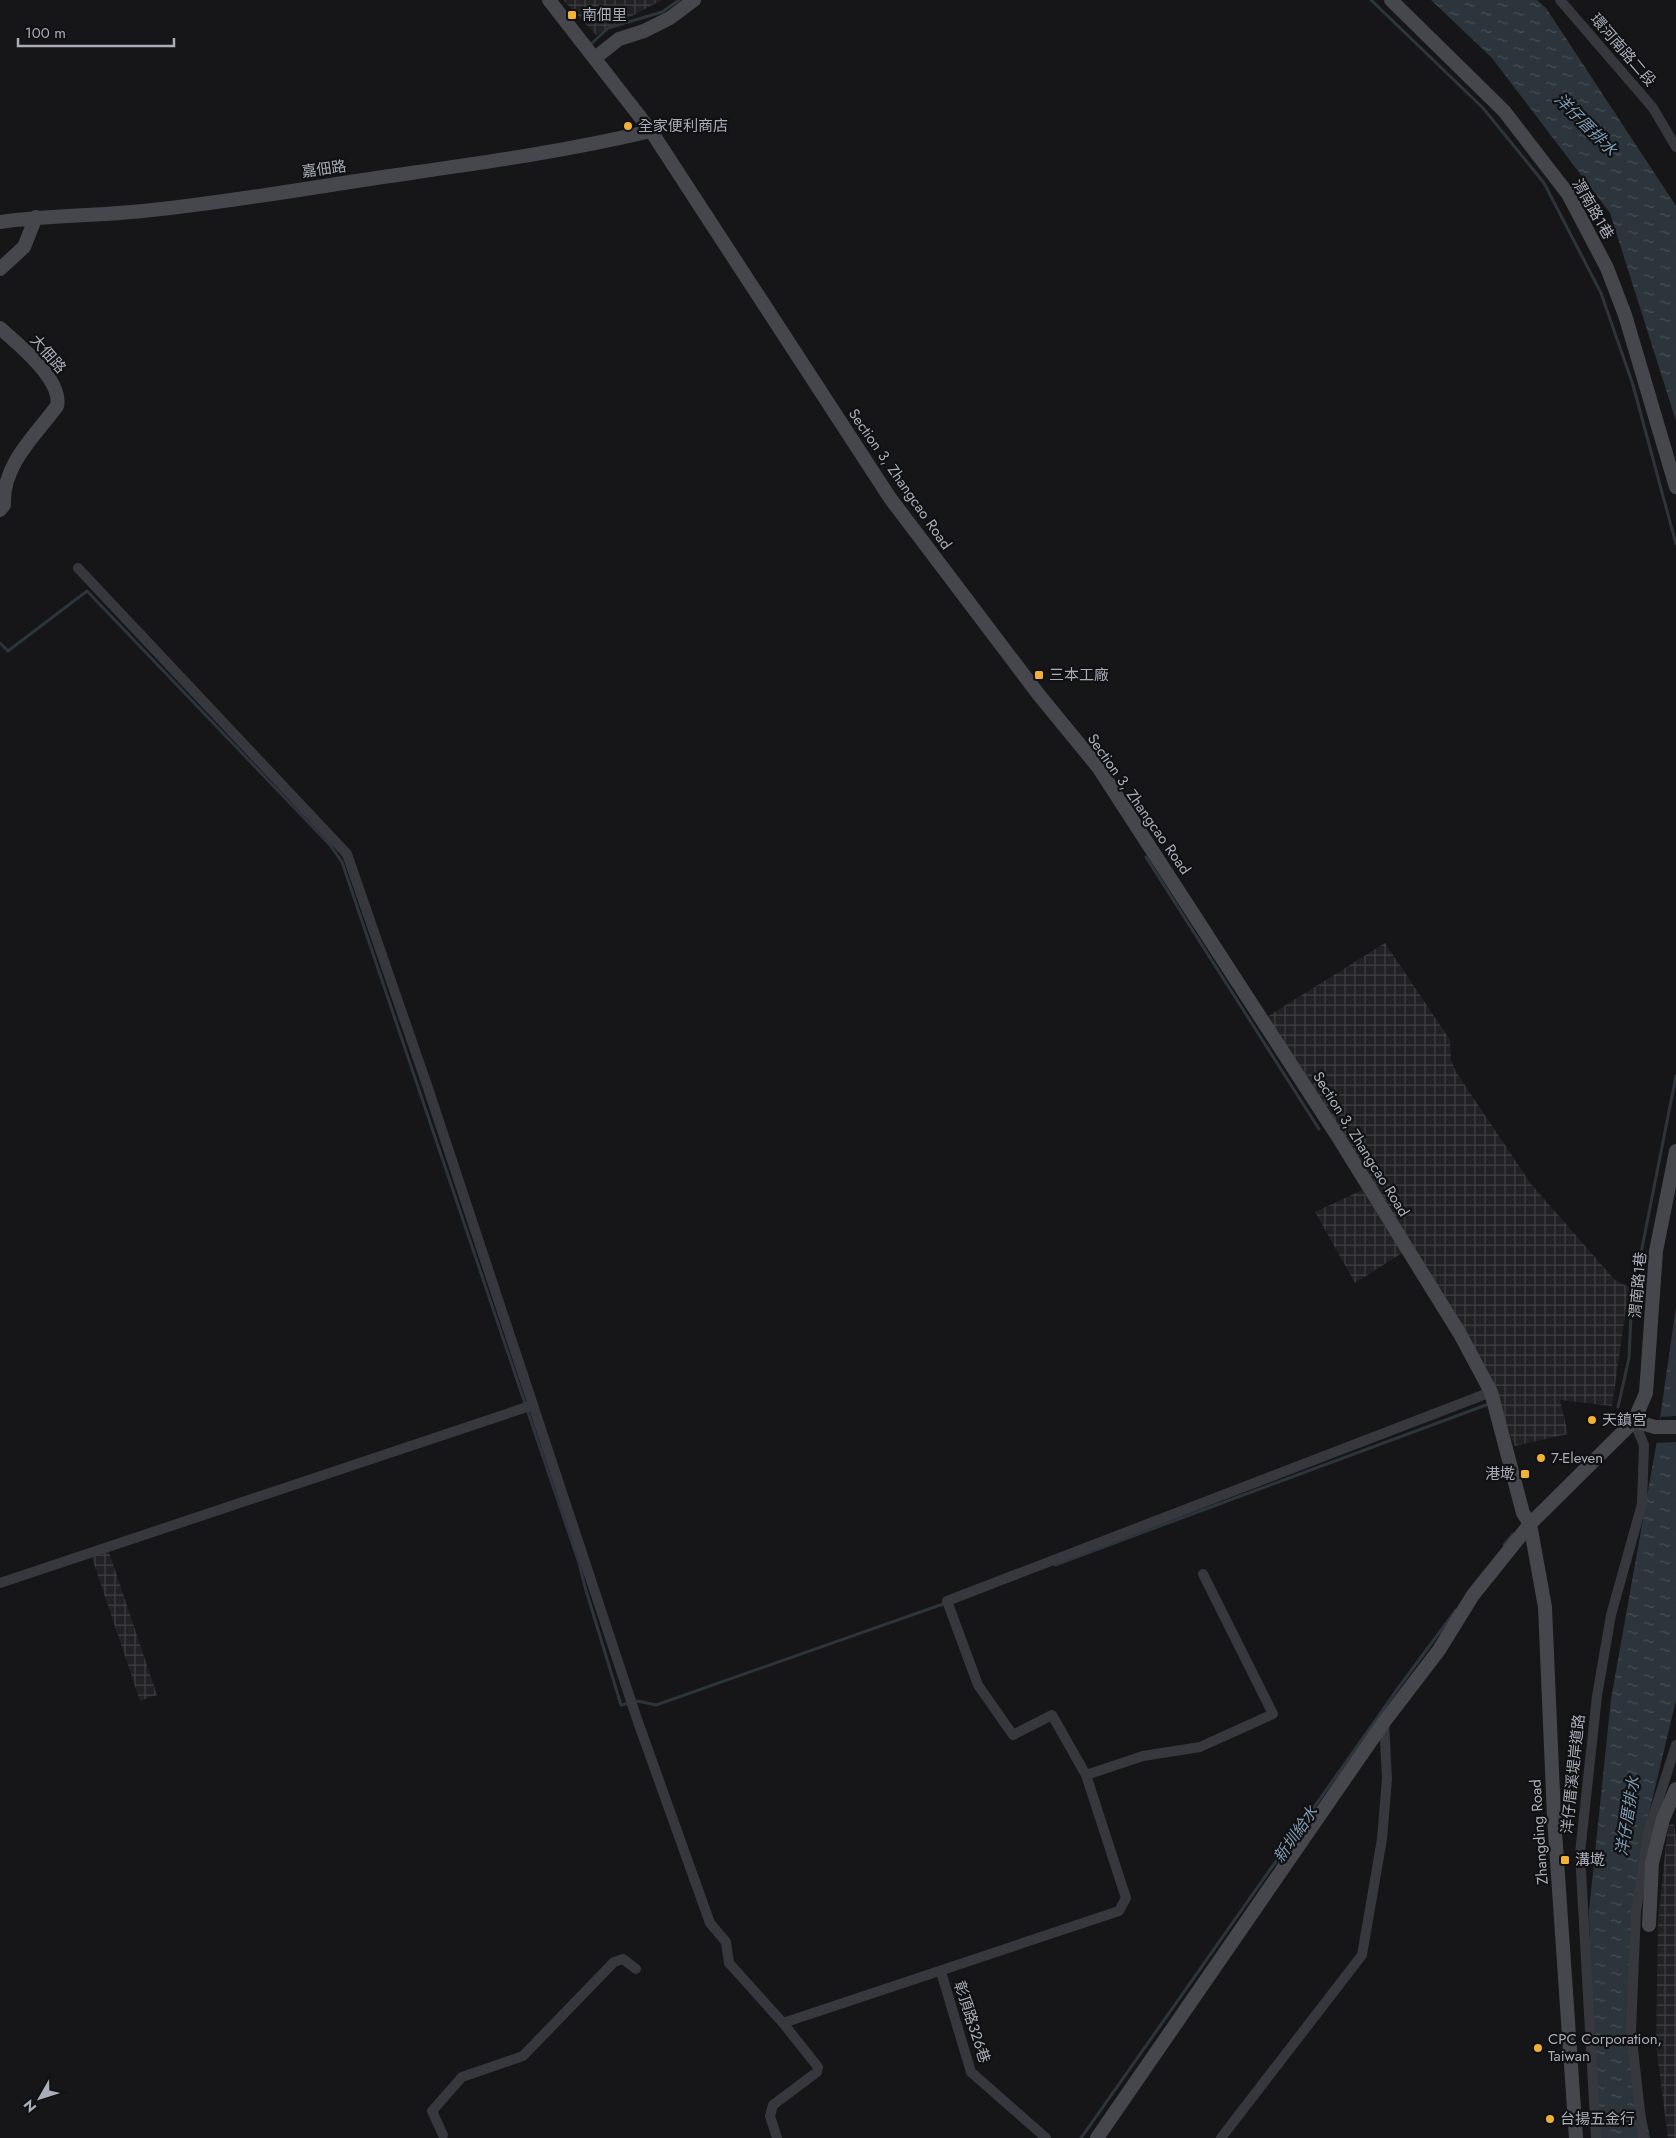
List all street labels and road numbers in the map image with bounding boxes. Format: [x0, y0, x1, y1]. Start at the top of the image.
street label: 環河南路二段 [1585, 9, 1661, 91]
street label: 嘉佃路 [300, 155, 348, 183]
street label: 渭南路1巷 [1567, 175, 1619, 243]
street label: 大佃路 [25, 330, 71, 378]
street label: Section 3, Zhangcao Road [843, 404, 957, 554]
street label: Section 3, Zhangcao Road [1082, 729, 1196, 879]
street label: Section 3, Zhangcao Road [1307, 1067, 1415, 1221]
street label: 渭南路1巷 [1624, 1251, 1652, 1319]
street label: 洋仔厝溪堤岸道路 [1556, 1713, 1590, 1835]
street label: Zhangding Road [1524, 1779, 1554, 1885]
street label: 彰頂路326巷 [948, 1978, 996, 2066]

